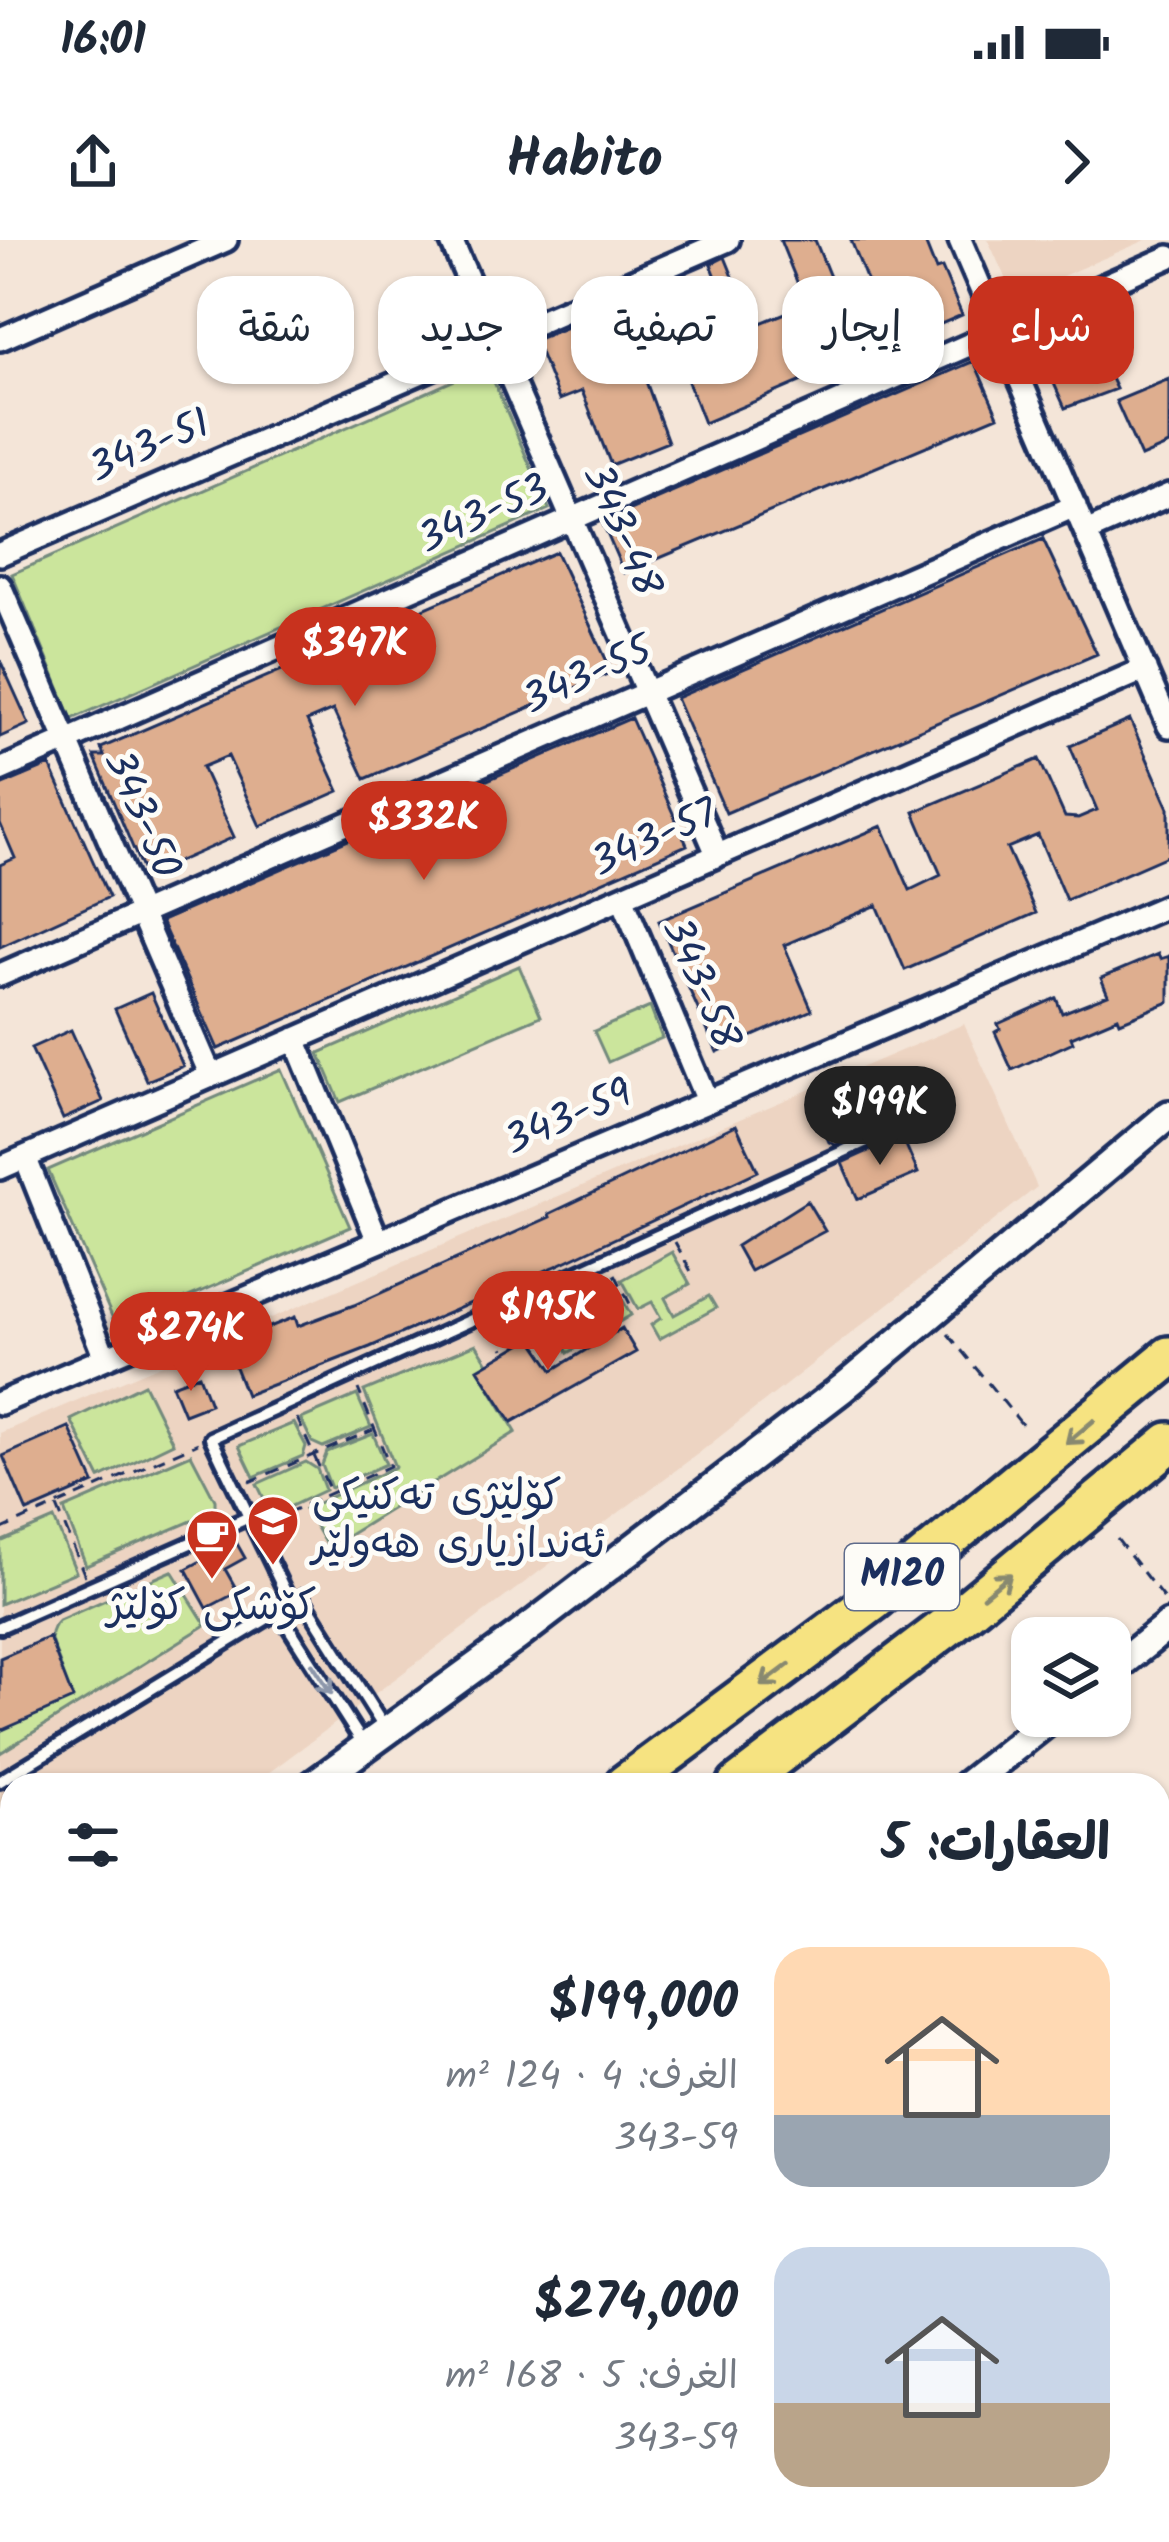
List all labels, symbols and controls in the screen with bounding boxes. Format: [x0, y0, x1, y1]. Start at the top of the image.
text: 16:01 [60, 6, 146, 78]
text: Habito [506, 119, 663, 205]
icon: share [60, 129, 126, 195]
icon: forward [1043, 129, 1109, 195]
chip: شقة [197, 276, 354, 384]
chip: جديد [378, 276, 547, 384]
chip: تصفية [571, 276, 758, 384]
chip: إيجار [782, 276, 944, 384]
chip: شراء [968, 276, 1134, 384]
street label: 343-51 [79, 392, 221, 502]
street label: 343-48 [563, 454, 679, 609]
street label: 343-53 [408, 457, 560, 573]
pin: $347K [271, 607, 439, 709]
text: $347K [301, 615, 409, 677]
street label: 343-55 [512, 617, 666, 734]
street label: 343-50 [84, 740, 198, 890]
pin: $332K [340, 781, 508, 883]
street label: 343-57 [581, 781, 731, 897]
text: $332K [368, 789, 480, 851]
street label: 343-58 [642, 907, 758, 1061]
street label: 343-59 [494, 1061, 644, 1175]
pin: $199K [796, 1066, 964, 1168]
text: $199K [831, 1074, 929, 1136]
pin: $195K [464, 1271, 632, 1373]
text: $195K [499, 1279, 597, 1341]
pin: $274K [107, 1292, 275, 1394]
text: $274K [137, 1300, 245, 1362]
one-way arrow [1065, 1418, 1096, 1446]
place label: کۆلێژی تەکنیکی ئەندازیاری هەولێر [309, 1464, 605, 1579]
school or university icon: کۆلێژی تەکنیکی ئەندازیاری هەولێر [245, 1493, 301, 1567]
cafe icon: کۆشکی کۆلێژ [184, 1507, 240, 1581]
road number: M120 [845, 1544, 959, 1610]
one-way arrow [981, 1573, 1013, 1599]
place label: کۆشکی کۆلێژ [104, 1574, 317, 1641]
map controls [1011, 1617, 1131, 1737]
button: layers [1011, 1617, 1131, 1737]
one-way arrow [759, 1661, 791, 1688]
one-way arrow [310, 1662, 335, 1696]
text: العقارات: 5 [881, 1805, 1110, 1886]
icon: filters [60, 1812, 126, 1878]
text: $199,000 [549, 1964, 738, 2045]
icon: home [870, 1995, 1014, 2139]
text: الغرف: 4 · 124 m² [446, 2047, 738, 2109]
text: 343-59 [614, 2109, 738, 2171]
text: $274,000 [534, 2264, 738, 2345]
icon: home [870, 2295, 1014, 2439]
text: الغرف: 5 · 168 m² [445, 2347, 738, 2409]
text: 343-59 [614, 2409, 738, 2471]

